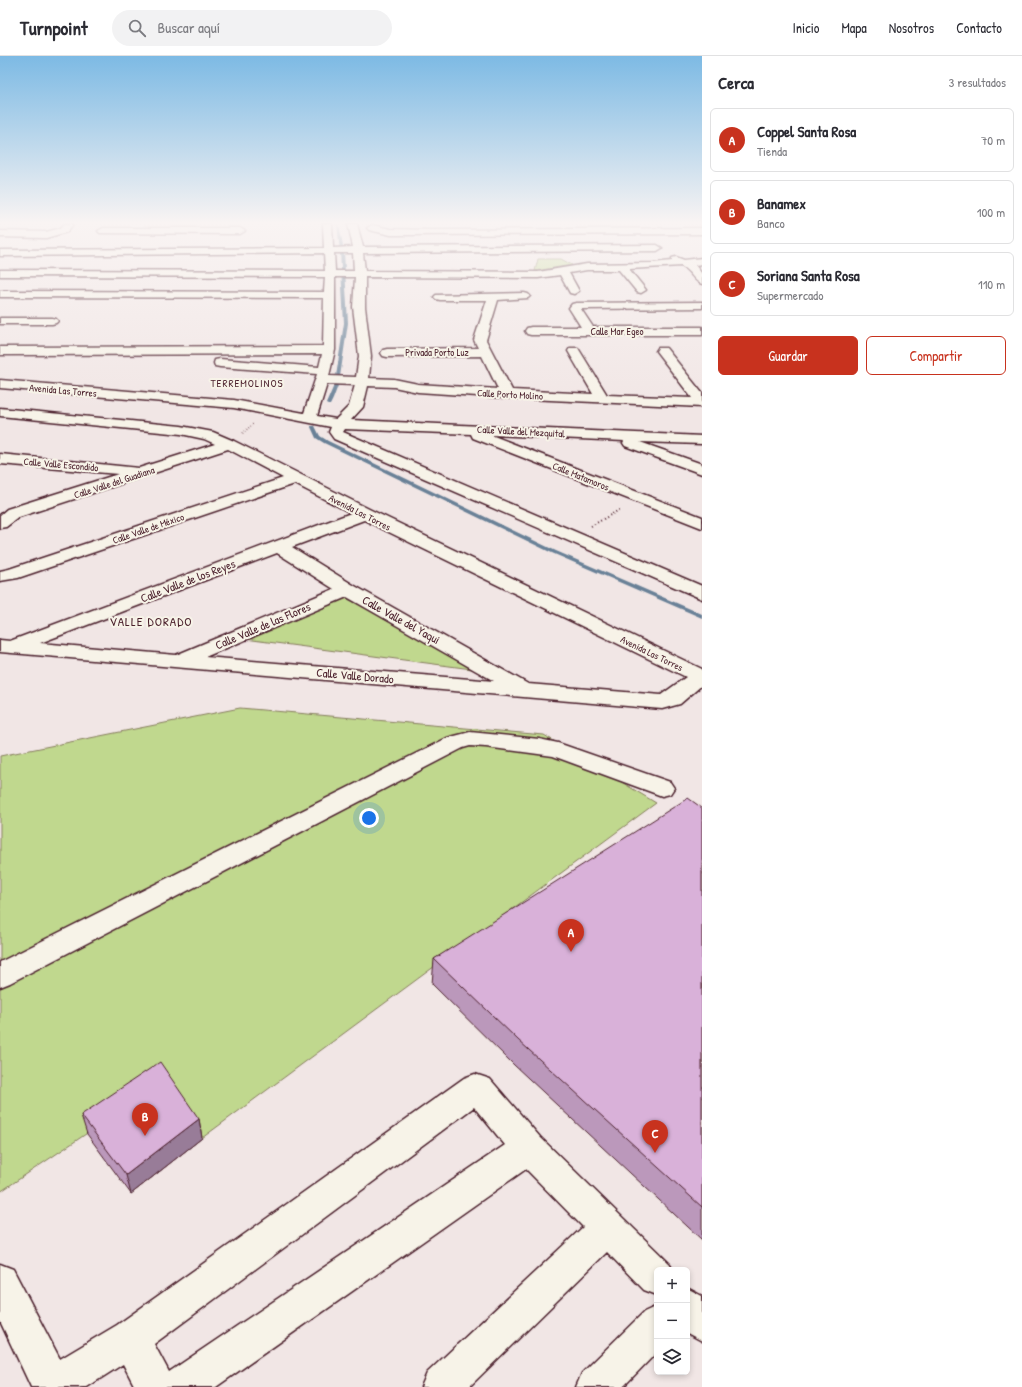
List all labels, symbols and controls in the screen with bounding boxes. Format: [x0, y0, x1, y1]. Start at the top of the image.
search box [112, 10, 392, 46]
text: Turnpoint [20, 15, 88, 41]
icon: search [126, 17, 148, 39]
text: Buscar aquí [158, 17, 220, 38]
text: Inicio [793, 18, 819, 37]
text: Mapa [841, 18, 867, 37]
text: Nosotros [889, 18, 934, 37]
text: Contacto [956, 18, 1002, 37]
text: Cerca [718, 71, 754, 94]
text: 3 resultados [948, 73, 1006, 91]
text: Coppel Santa Rosa [757, 121, 856, 142]
text: A [729, 131, 735, 149]
text: 70 m [981, 131, 1005, 149]
text: Tienda [757, 142, 787, 160]
text: Banamex [757, 193, 806, 214]
text: B [729, 203, 735, 221]
text: 100 m [977, 203, 1005, 221]
text: Banco [757, 214, 785, 232]
text: Soriana Santa Rosa [757, 265, 860, 286]
text: C [728, 275, 736, 293]
text: 110 m [978, 275, 1005, 293]
text: Supermercado [757, 286, 823, 304]
street label: Calle Mar Egeo [591, 325, 643, 338]
button: Guardar [718, 336, 858, 375]
button: Compartir [866, 336, 1006, 375]
street label: Privada Porto Luz [405, 346, 469, 359]
district label: TERREMOLINOS [210, 376, 284, 390]
street label: Avenida Las Torres [29, 381, 97, 400]
street label: Calle Porto Molino [477, 386, 543, 403]
street label: Calle Valle del Mezquital [477, 423, 566, 440]
street label: Calle Valle Escondido [23, 455, 99, 474]
street label: Calle Matamoros [551, 459, 611, 494]
street label: Calle Valle del Guadiana [72, 463, 156, 502]
street label: Avenida Las Torres [327, 491, 393, 534]
street label: Calle Valle de México [111, 510, 186, 547]
street label: Calle Valle de los Reyes [138, 554, 238, 606]
street label: Calle Valle del Yaqui [359, 591, 443, 648]
street label: Calle Valle de las Flores [212, 598, 314, 653]
district label: VALLE DORADO [109, 612, 193, 630]
street label: Avenida Las Torres [618, 633, 685, 674]
street label: Calle Valle Dorado [316, 664, 395, 687]
your location [359, 808, 379, 828]
pin: A [558, 919, 584, 952]
pin: B [132, 1103, 158, 1136]
pin: C [642, 1120, 668, 1153]
map controls [654, 1267, 690, 1375]
button: + [654, 1267, 690, 1303]
button: − [654, 1303, 690, 1339]
button: layers [654, 1339, 690, 1375]

